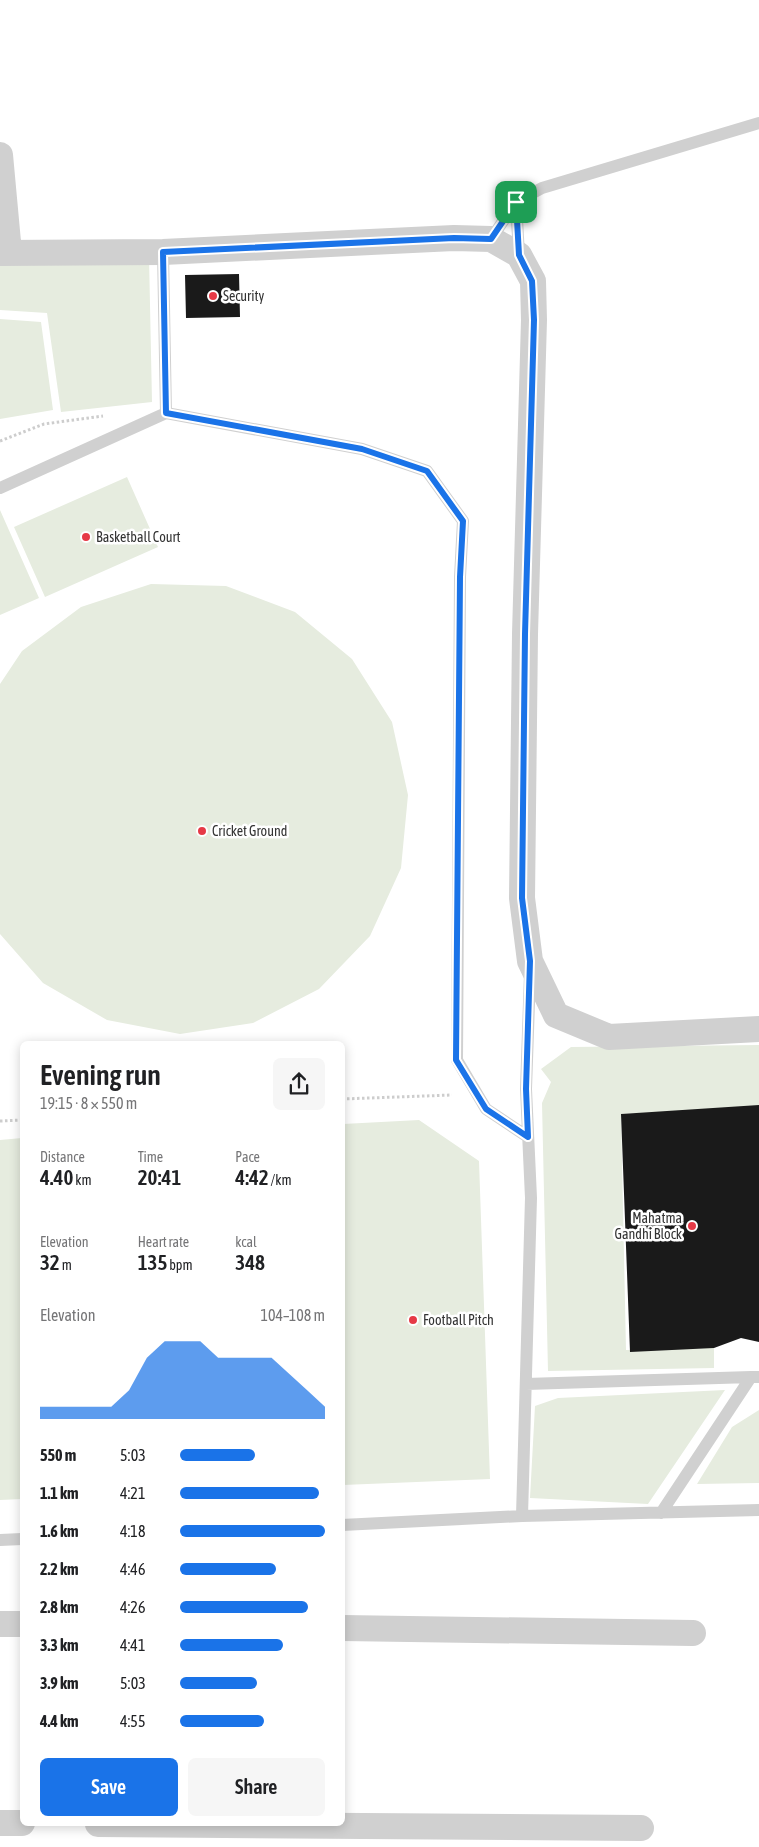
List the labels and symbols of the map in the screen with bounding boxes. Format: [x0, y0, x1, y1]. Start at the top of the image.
pin [495, 181, 537, 223]
place label: Security [223, 288, 264, 304]
marker: Security [207, 290, 219, 302]
place label: Basketball Court [96, 529, 181, 545]
marker: Basketball Court [80, 531, 92, 543]
place label: Cricket Ground [212, 823, 287, 839]
marker: Cricket Ground [196, 825, 208, 837]
place label: Mahatma Gandhi Block [615, 1210, 682, 1242]
marker: Mahatma Gandhi Block [686, 1220, 698, 1232]
place label: Football Pitch [423, 1312, 494, 1328]
marker: Football Pitch [407, 1314, 419, 1326]

